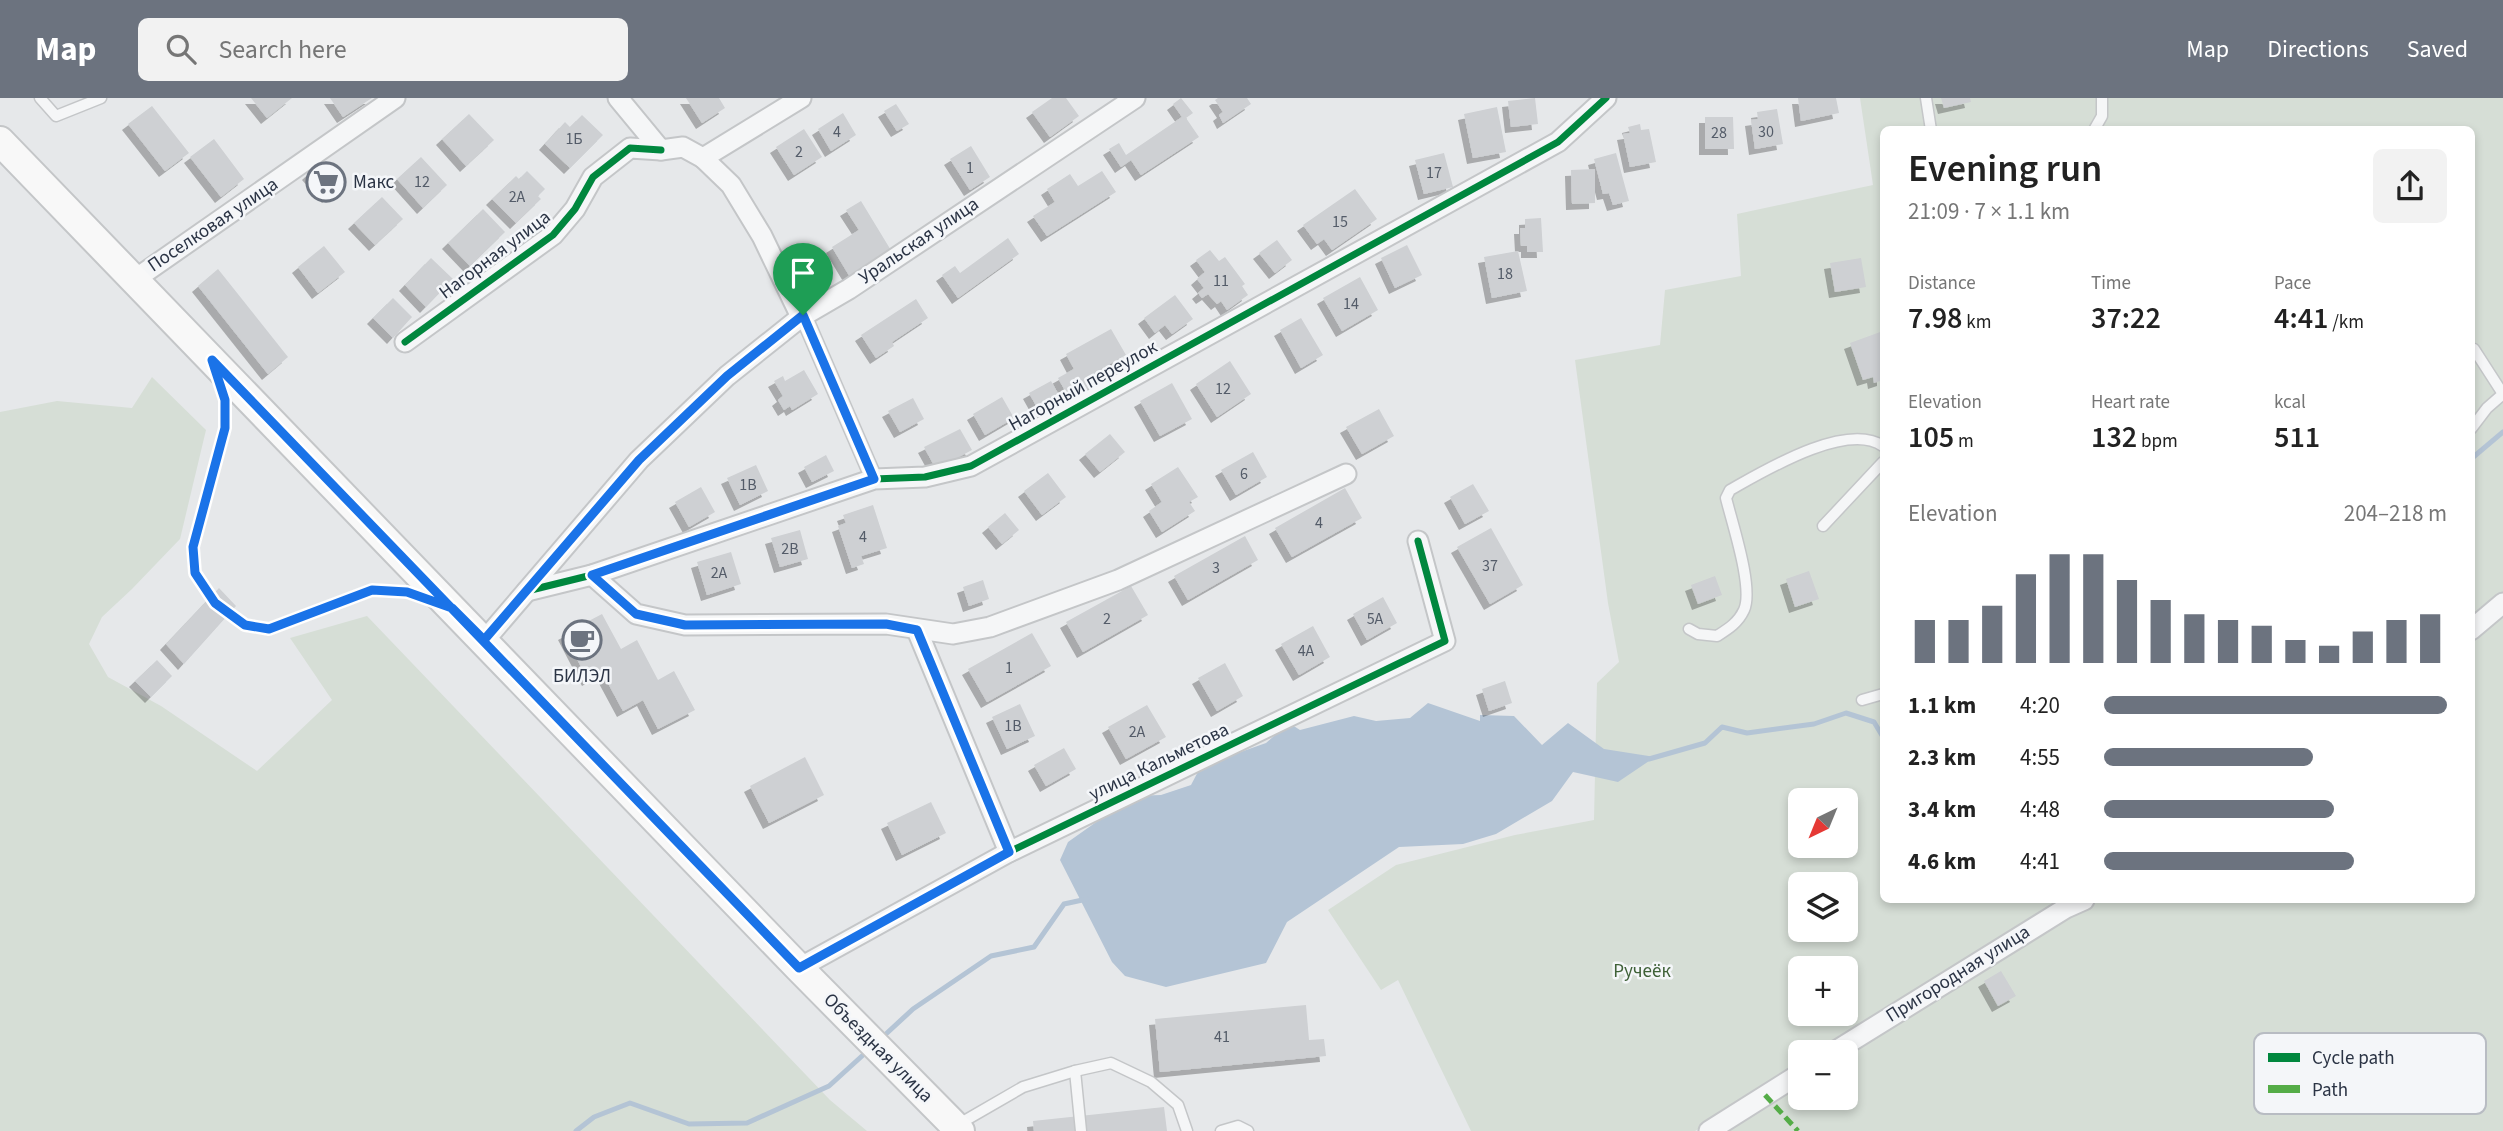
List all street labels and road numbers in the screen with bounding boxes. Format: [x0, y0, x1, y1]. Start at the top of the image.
street label: Поселковая улица [142, 171, 284, 279]
street label: Уральская улица [854, 191, 984, 291]
street label: Нагорная улица [434, 204, 556, 306]
street label: Нагорный переулок [1004, 334, 1163, 438]
street label: улица Кальметова [1084, 716, 1234, 808]
street label: Пригородная улица [1881, 919, 2035, 1029]
street label: Объездная улица [817, 987, 939, 1109]

